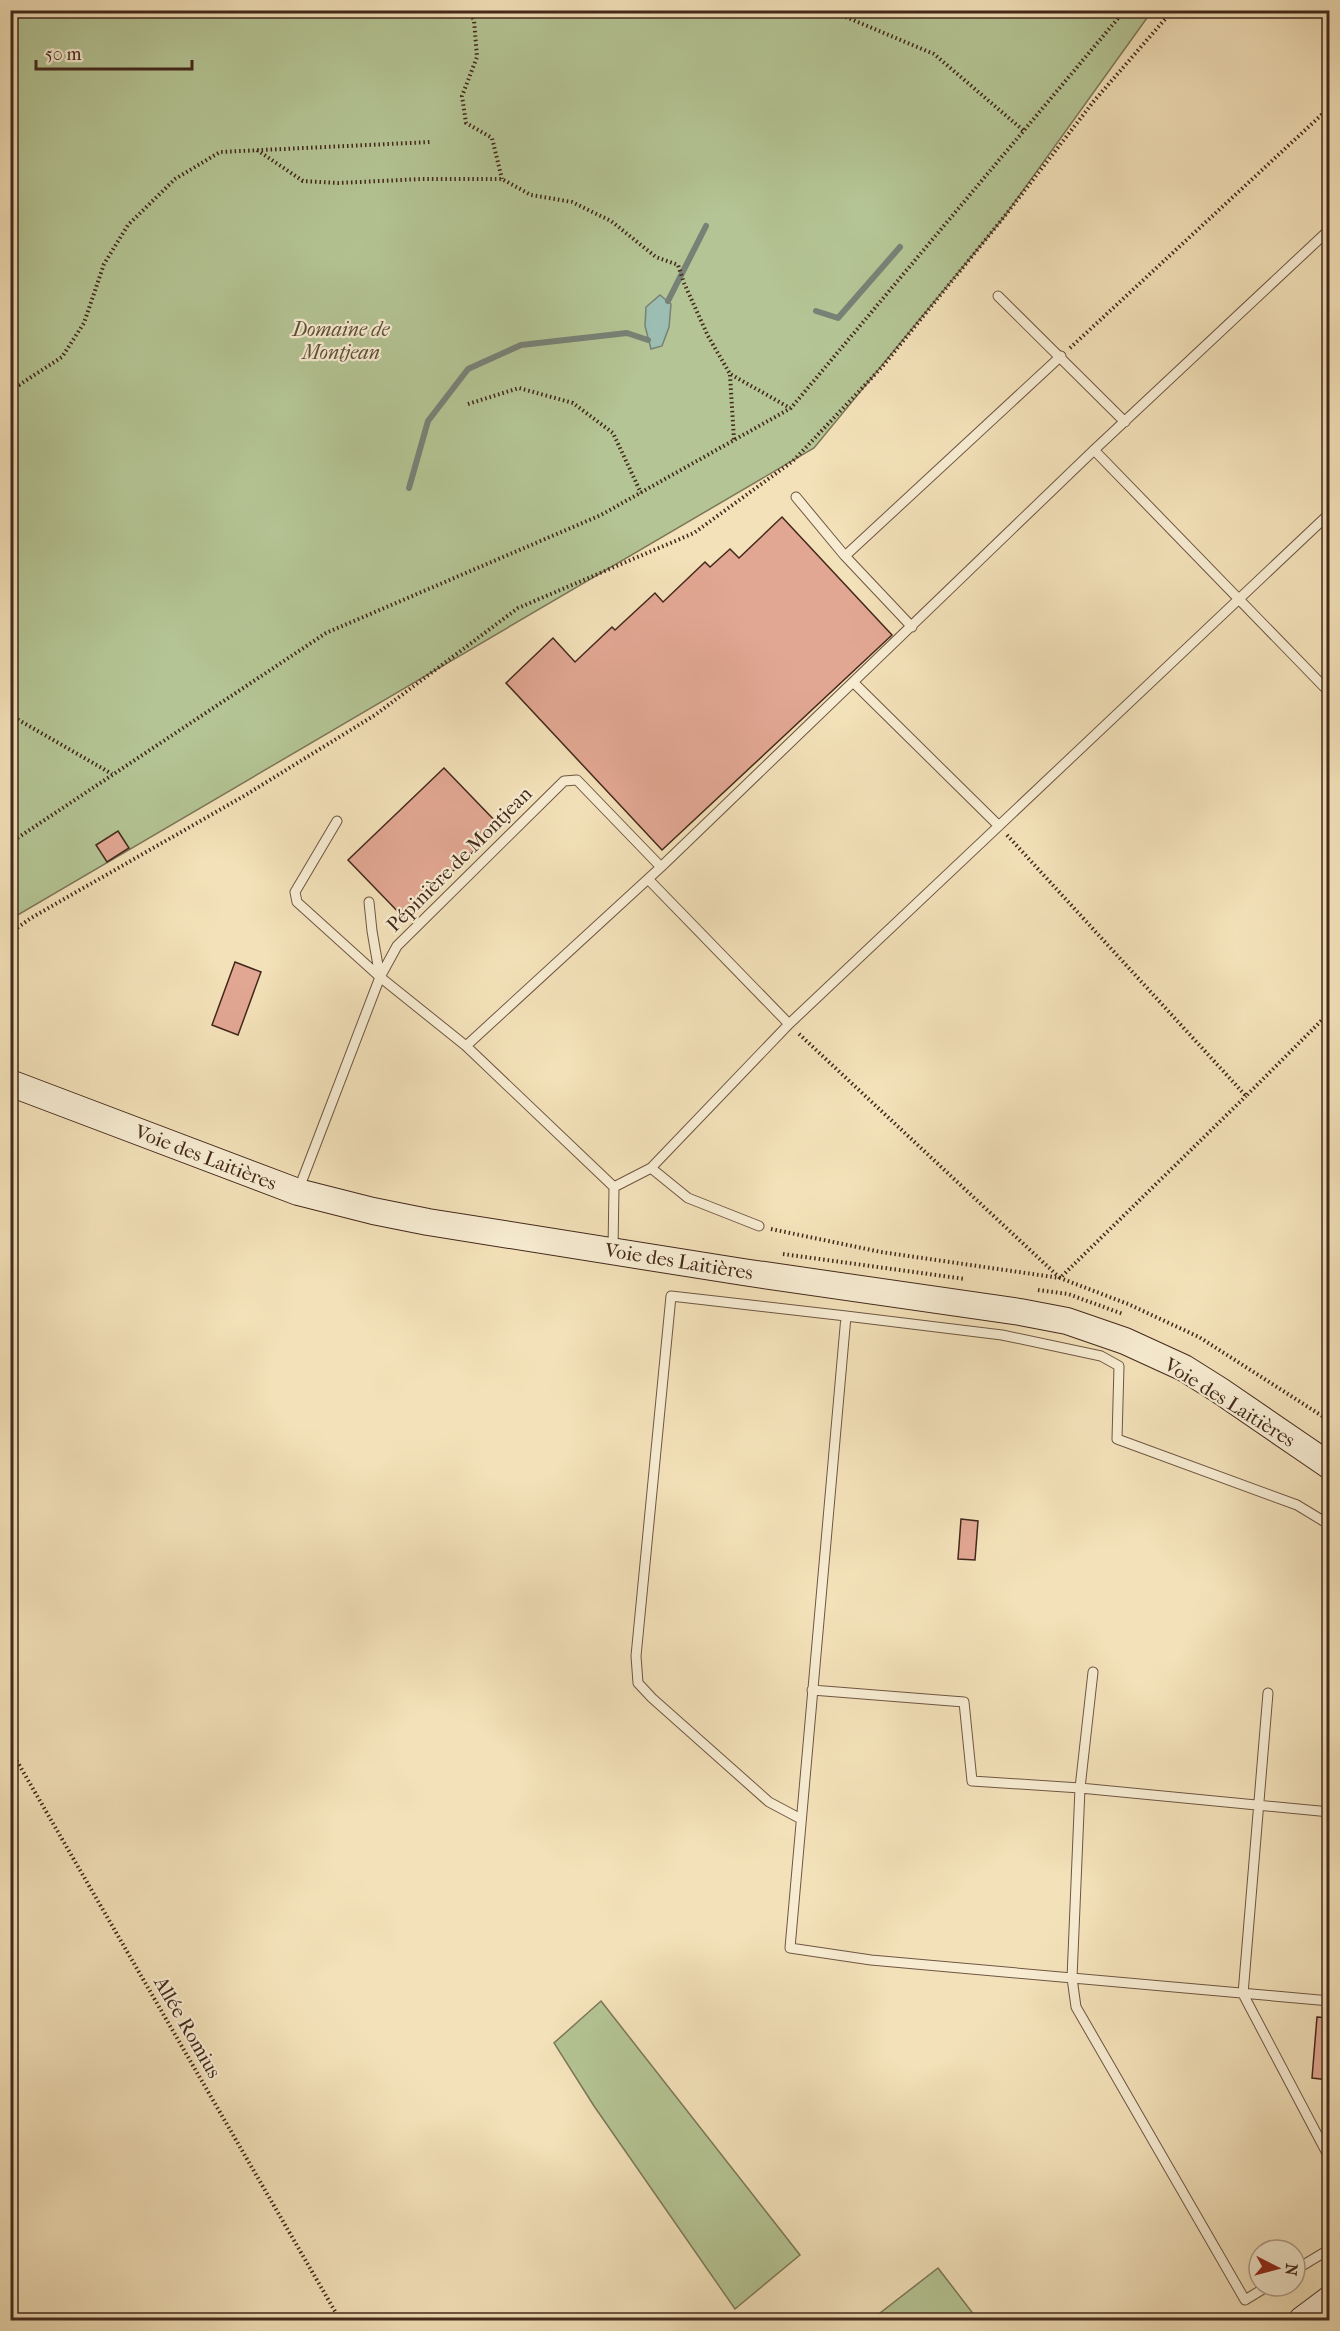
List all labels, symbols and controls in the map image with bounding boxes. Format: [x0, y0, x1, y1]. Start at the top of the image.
scale bar [36, 33, 192, 71]
text: 50 m [45, 44, 82, 65]
park label: Domaine de Montjean [290, 318, 390, 364]
street label: Pépinière de Montjean [382, 782, 537, 937]
street label: Voie des Laitières [131, 1120, 280, 1195]
street label: Voie des Laitières [602, 1238, 755, 1285]
street label: Voie des Laitières [1159, 1352, 1299, 1452]
street label: Allée Romius [149, 1972, 226, 2082]
north arrow [1247, 2238, 1307, 2298]
text: N [1281, 2262, 1302, 2277]

